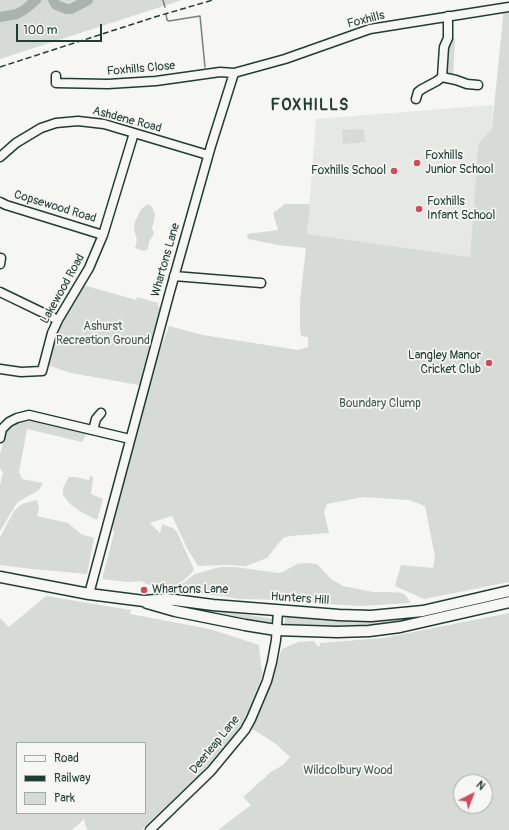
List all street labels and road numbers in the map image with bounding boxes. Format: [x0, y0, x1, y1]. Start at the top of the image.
street label: Foxhills [346, 8, 386, 32]
street label: Foxhills Close [106, 59, 176, 79]
street label: Ashdene Road [91, 104, 163, 136]
street label: Copsewood Road [12, 188, 98, 226]
street label: Whartons Lane [149, 221, 183, 299]
street label: Lakewood Road [38, 252, 88, 326]
street label: Hunters Hill [270, 590, 330, 608]
street label: Deerleap Lane [187, 713, 243, 777]

